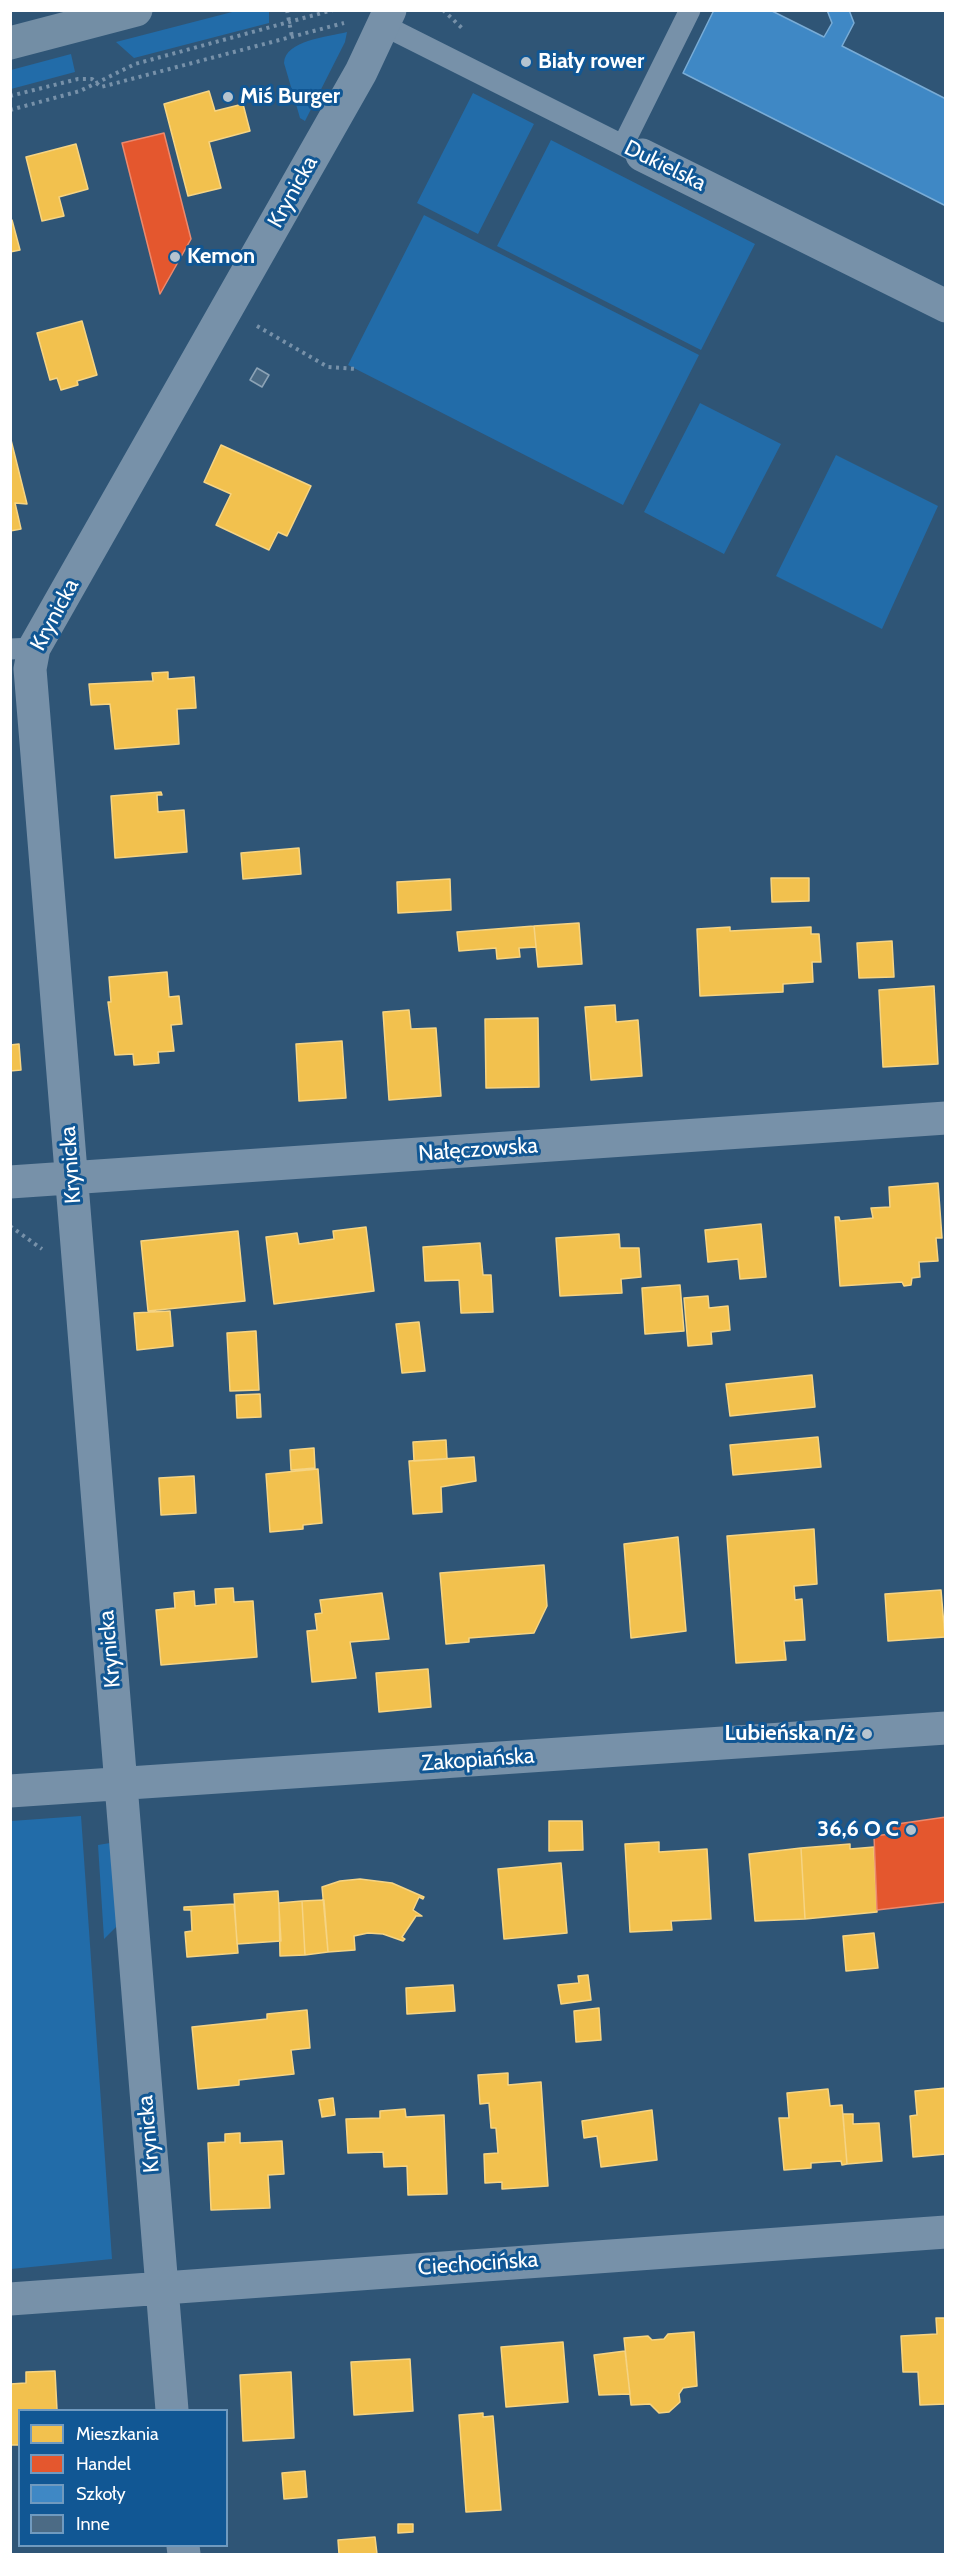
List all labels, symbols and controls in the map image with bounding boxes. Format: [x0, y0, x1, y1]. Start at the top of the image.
place label: Biały rower [538, 49, 644, 75]
marker: Biały rower [519, 55, 533, 69]
place label: Miś Burger [240, 84, 340, 110]
marker: Miś Burger [221, 90, 235, 104]
street label: Dukielska [620, 135, 710, 197]
street label: Krynicka [263, 152, 323, 232]
place label: Kemon [187, 244, 255, 270]
marker: Kemon [168, 250, 182, 264]
street label: Krynicka [25, 574, 85, 656]
street label: Krynicka [55, 1125, 87, 1205]
street label: Nałęczowska [417, 1133, 539, 1167]
street label: Krynicka [93, 1609, 127, 1689]
place label: Lubieńska n/ż [724, 1721, 855, 1747]
marker: Lubieńska n/ż [860, 1727, 874, 1741]
street label: Zakopiańska [421, 1743, 535, 1777]
place label: 36,6 O C [817, 1817, 899, 1843]
marker: 36,6 O C [904, 1823, 918, 1837]
street label: Krynicka [132, 2094, 166, 2174]
street label: Ciechocińska [417, 2247, 539, 2281]
legend [18, 2409, 228, 2547]
text: Mieszkania [76, 2423, 159, 2445]
text: Handel [76, 2453, 131, 2475]
text: Szkoły [76, 2483, 126, 2505]
text: Inne [76, 2513, 110, 2535]

